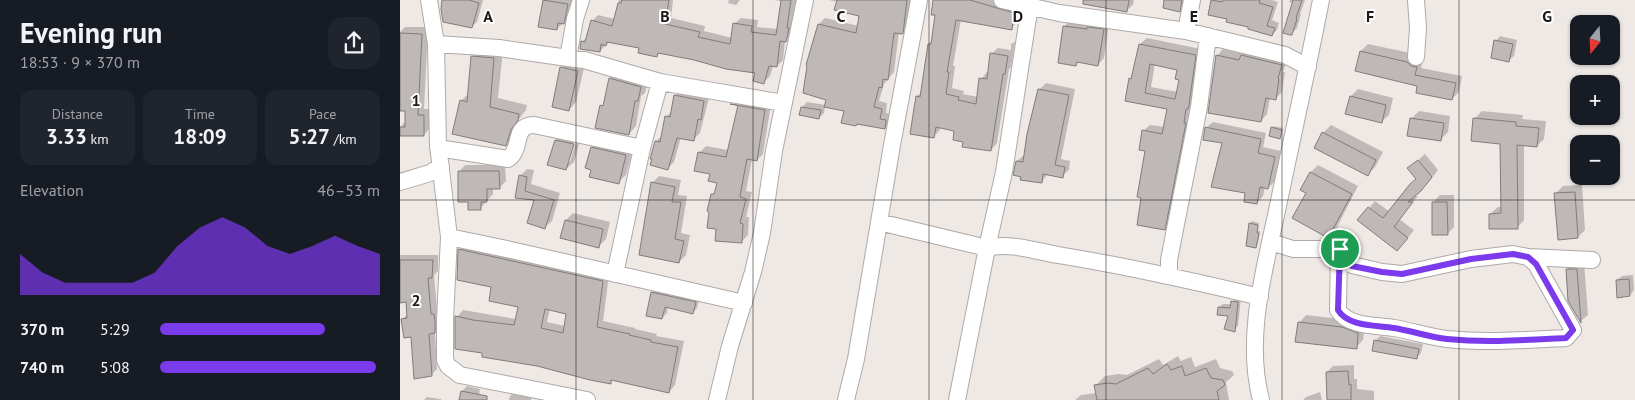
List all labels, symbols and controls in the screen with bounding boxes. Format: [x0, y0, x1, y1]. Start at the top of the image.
text: A [483, 6, 493, 26]
text: B [660, 6, 670, 26]
text: C [837, 6, 846, 26]
text: D [1013, 6, 1023, 26]
text: E [1190, 6, 1198, 26]
text: F [1366, 6, 1374, 26]
text: G [1542, 6, 1552, 26]
text: Evening run [20, 14, 162, 51]
north arrow [1570, 15, 1620, 65]
map controls [1570, 15, 1620, 185]
button: share [328, 17, 380, 69]
text: 18:53 · 9 × 370 m [20, 52, 140, 72]
button: + [1570, 75, 1620, 125]
text: 1 [411, 90, 421, 110]
text: Distance [52, 105, 103, 123]
text: Time [185, 105, 215, 123]
text: Pace [309, 105, 336, 123]
text: 3.33 [46, 123, 87, 150]
text: 18:09 [173, 123, 227, 150]
text: 5:27 [289, 123, 330, 150]
text: km [87, 130, 109, 148]
text: /km [330, 130, 357, 148]
button: − [1570, 135, 1620, 185]
text: Elevation [20, 180, 84, 200]
text: 46–53 m [317, 180, 380, 200]
pin [1319, 228, 1361, 270]
icon: arrive [1326, 235, 1354, 263]
text: 2 [411, 290, 421, 310]
text: 370 m [20, 319, 64, 339]
text: 5:29 [100, 319, 130, 339]
text: 740 m [20, 357, 64, 377]
text: 5:08 [100, 357, 130, 377]

